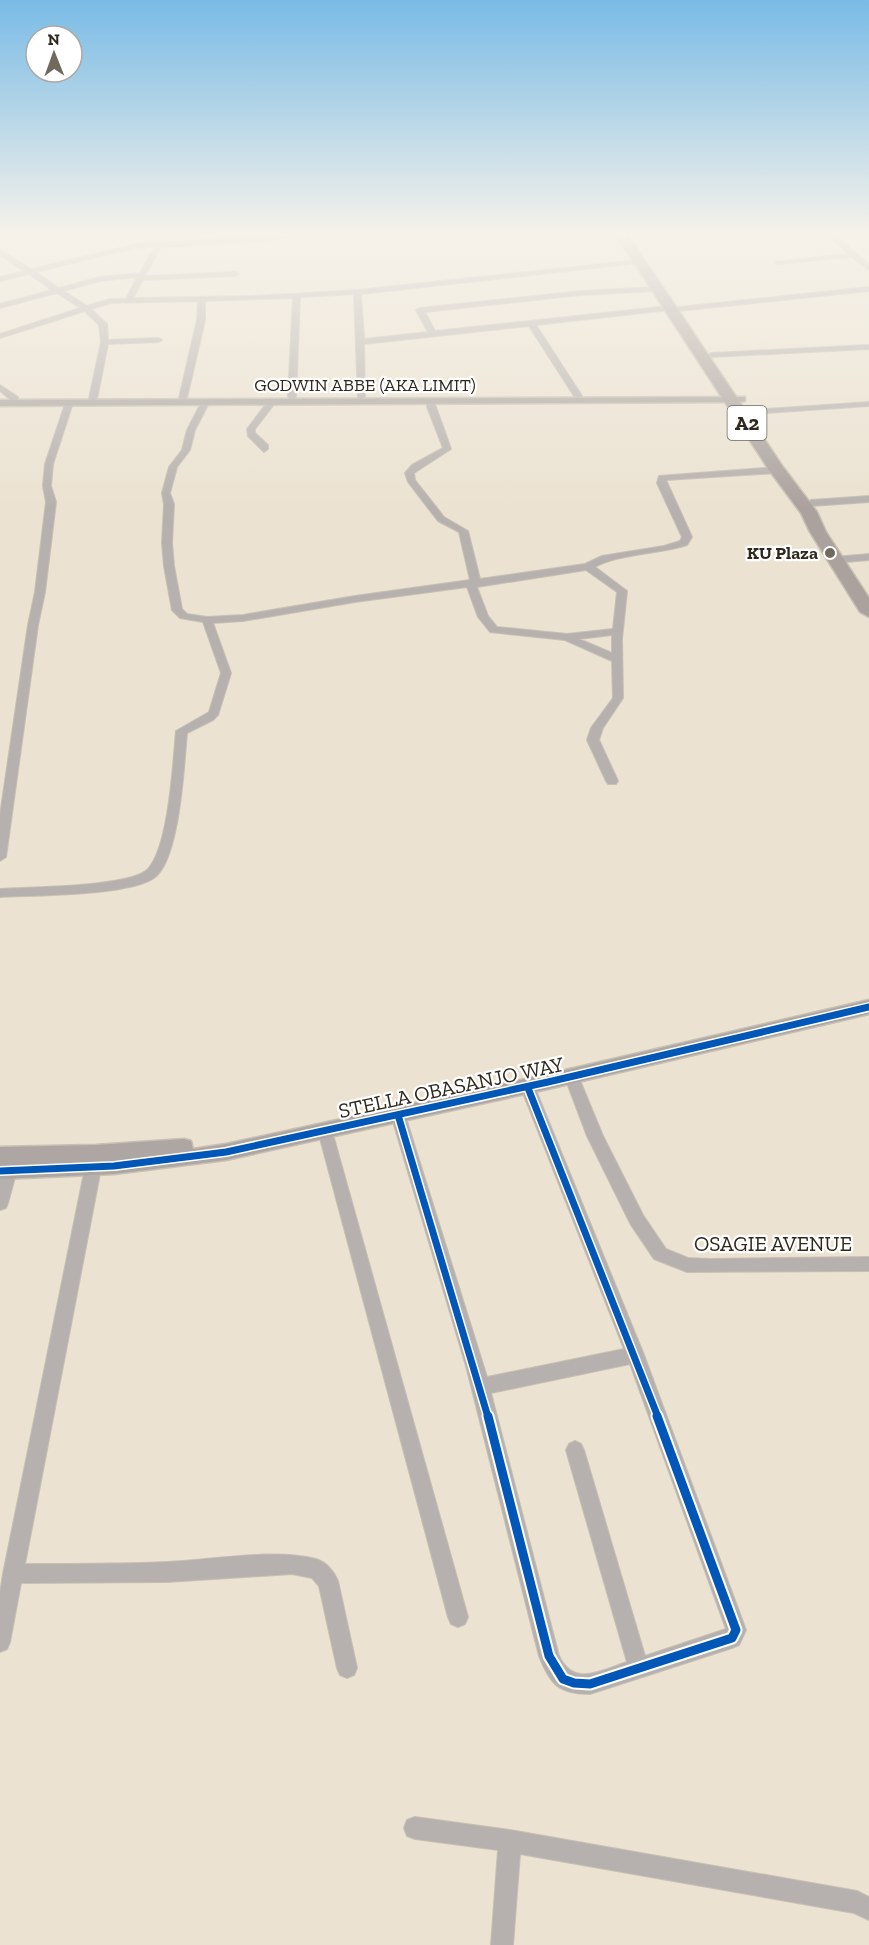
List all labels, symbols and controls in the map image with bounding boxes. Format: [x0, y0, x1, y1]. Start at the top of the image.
north arrow [24, 24, 84, 84]
text: N [47, 30, 60, 49]
street label: GODWIN ABBE (AKA LIMIT) [254, 374, 476, 396]
road number: A2 [728, 406, 766, 440]
place label: KU Plaza [747, 542, 818, 564]
marker: KU Plaza [823, 546, 837, 560]
street label: STELLA OBASANJO WAY [336, 1051, 566, 1123]
street label: OSAGIE AVENUE [694, 1231, 852, 1256]

